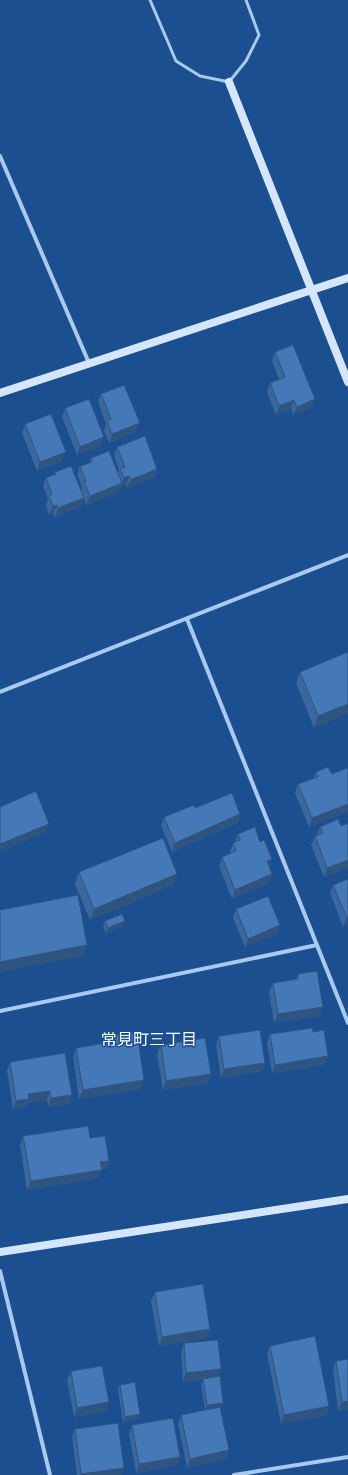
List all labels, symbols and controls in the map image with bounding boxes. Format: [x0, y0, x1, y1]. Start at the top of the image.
district label: 常見町三丁目 [101, 1030, 197, 1049]

